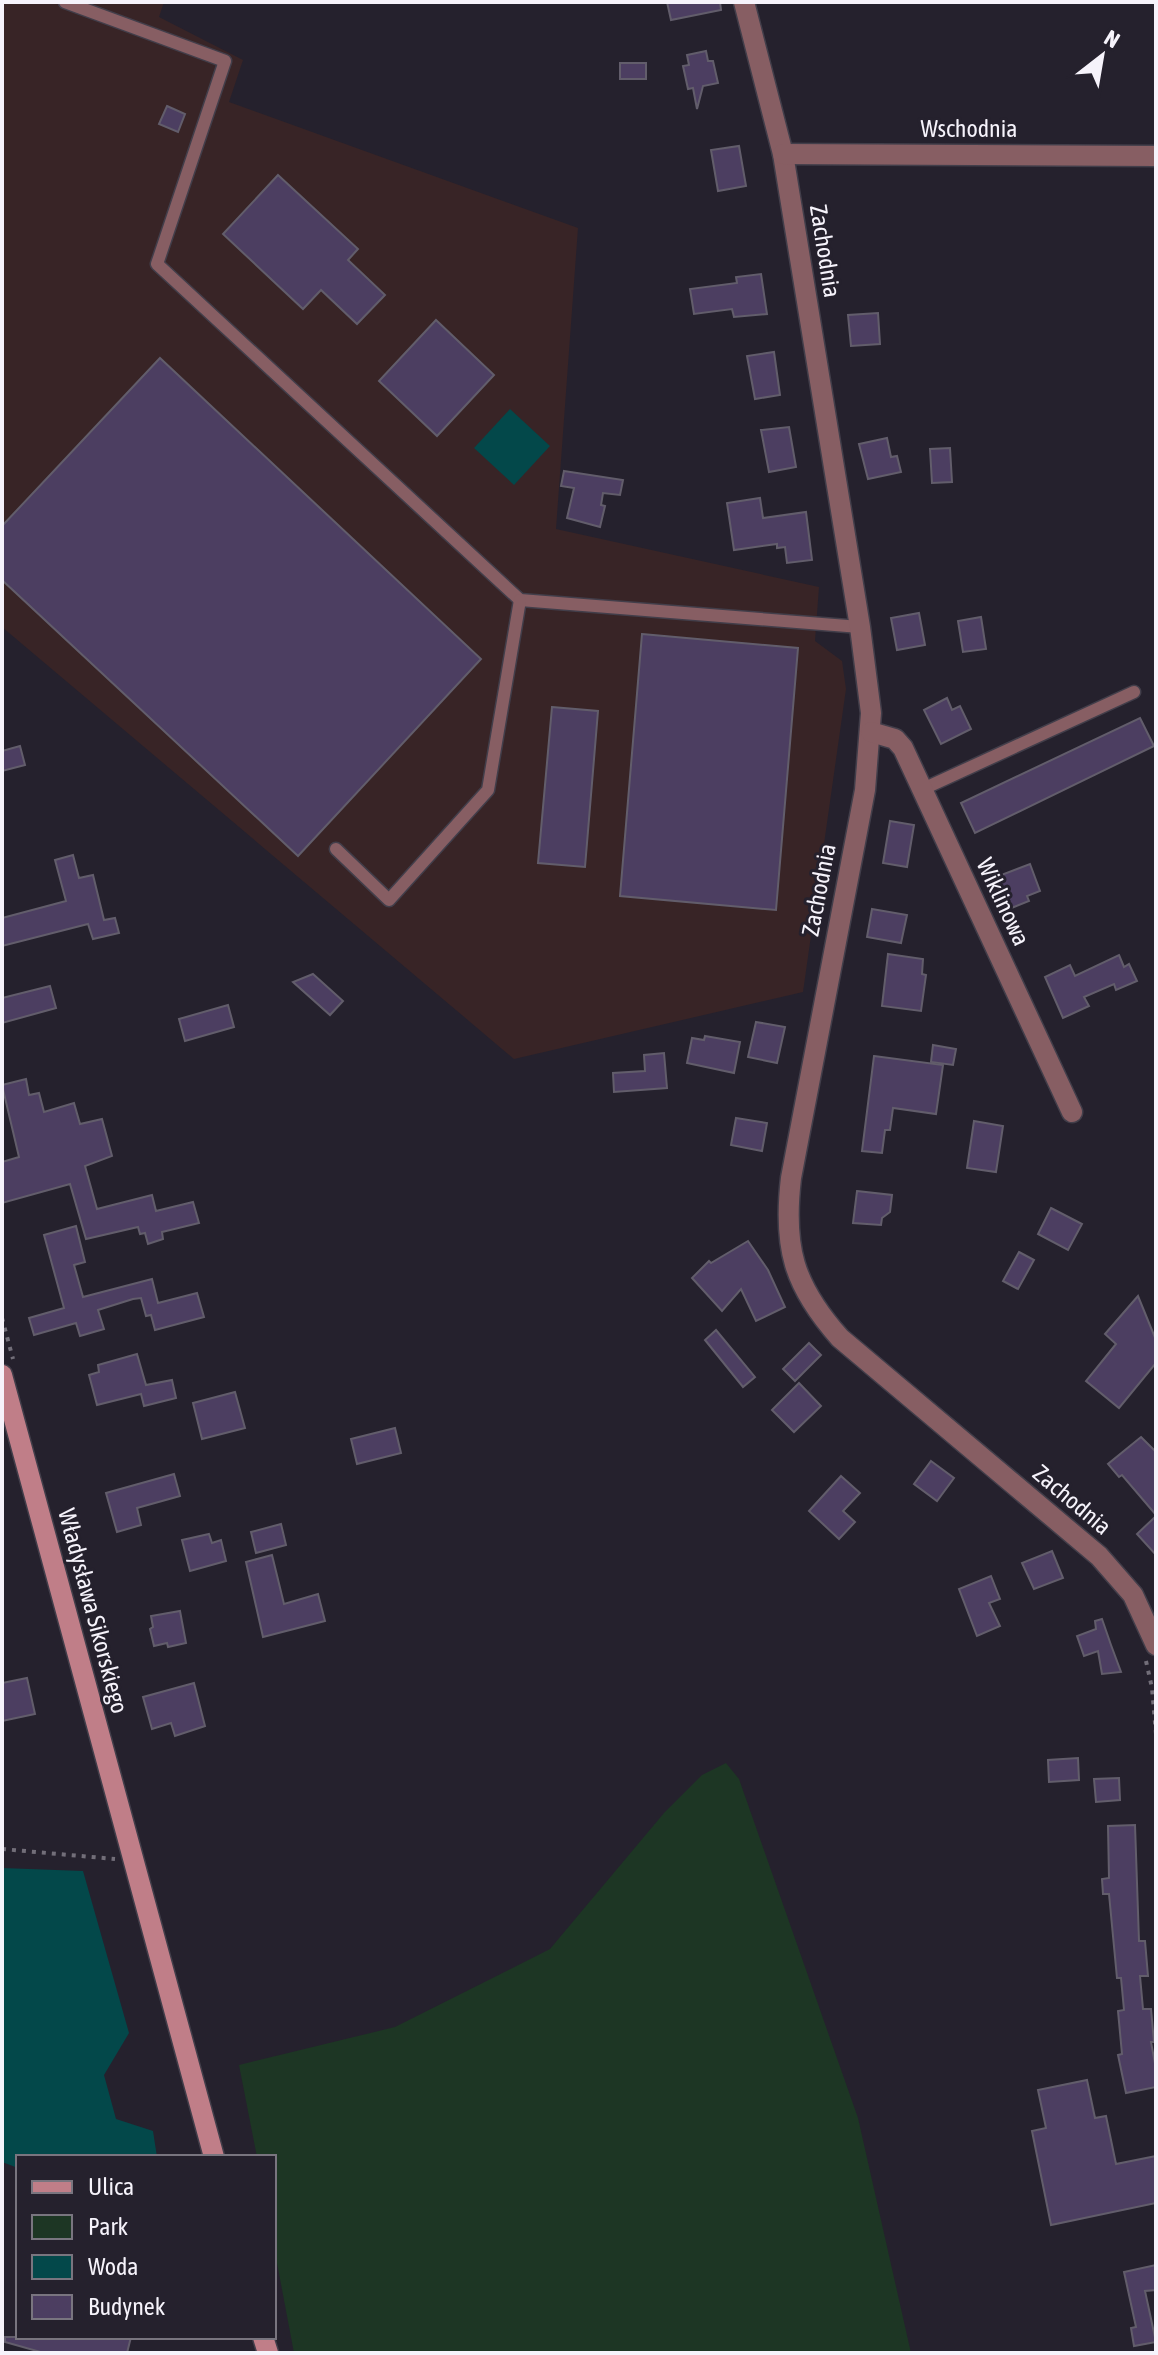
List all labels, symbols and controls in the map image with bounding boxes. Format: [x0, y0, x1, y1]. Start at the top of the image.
north arrow [1062, 16, 1142, 96]
text: N [1100, 24, 1125, 53]
street label: Wschodnia [921, 115, 1017, 142]
street label: Zachodnia [805, 203, 846, 299]
street label: Zachodnia [796, 841, 841, 938]
street label: Wiklinowa [972, 854, 1035, 950]
street label: Zachodnia [1028, 1459, 1117, 1540]
street label: Władysława Sikorskiego [53, 1506, 134, 1716]
legend [16, 2155, 276, 2339]
text: Ulica [88, 2173, 134, 2200]
text: Park [88, 2213, 129, 2240]
text: Woda [88, 2253, 139, 2280]
text: Budynek [88, 2293, 166, 2320]

